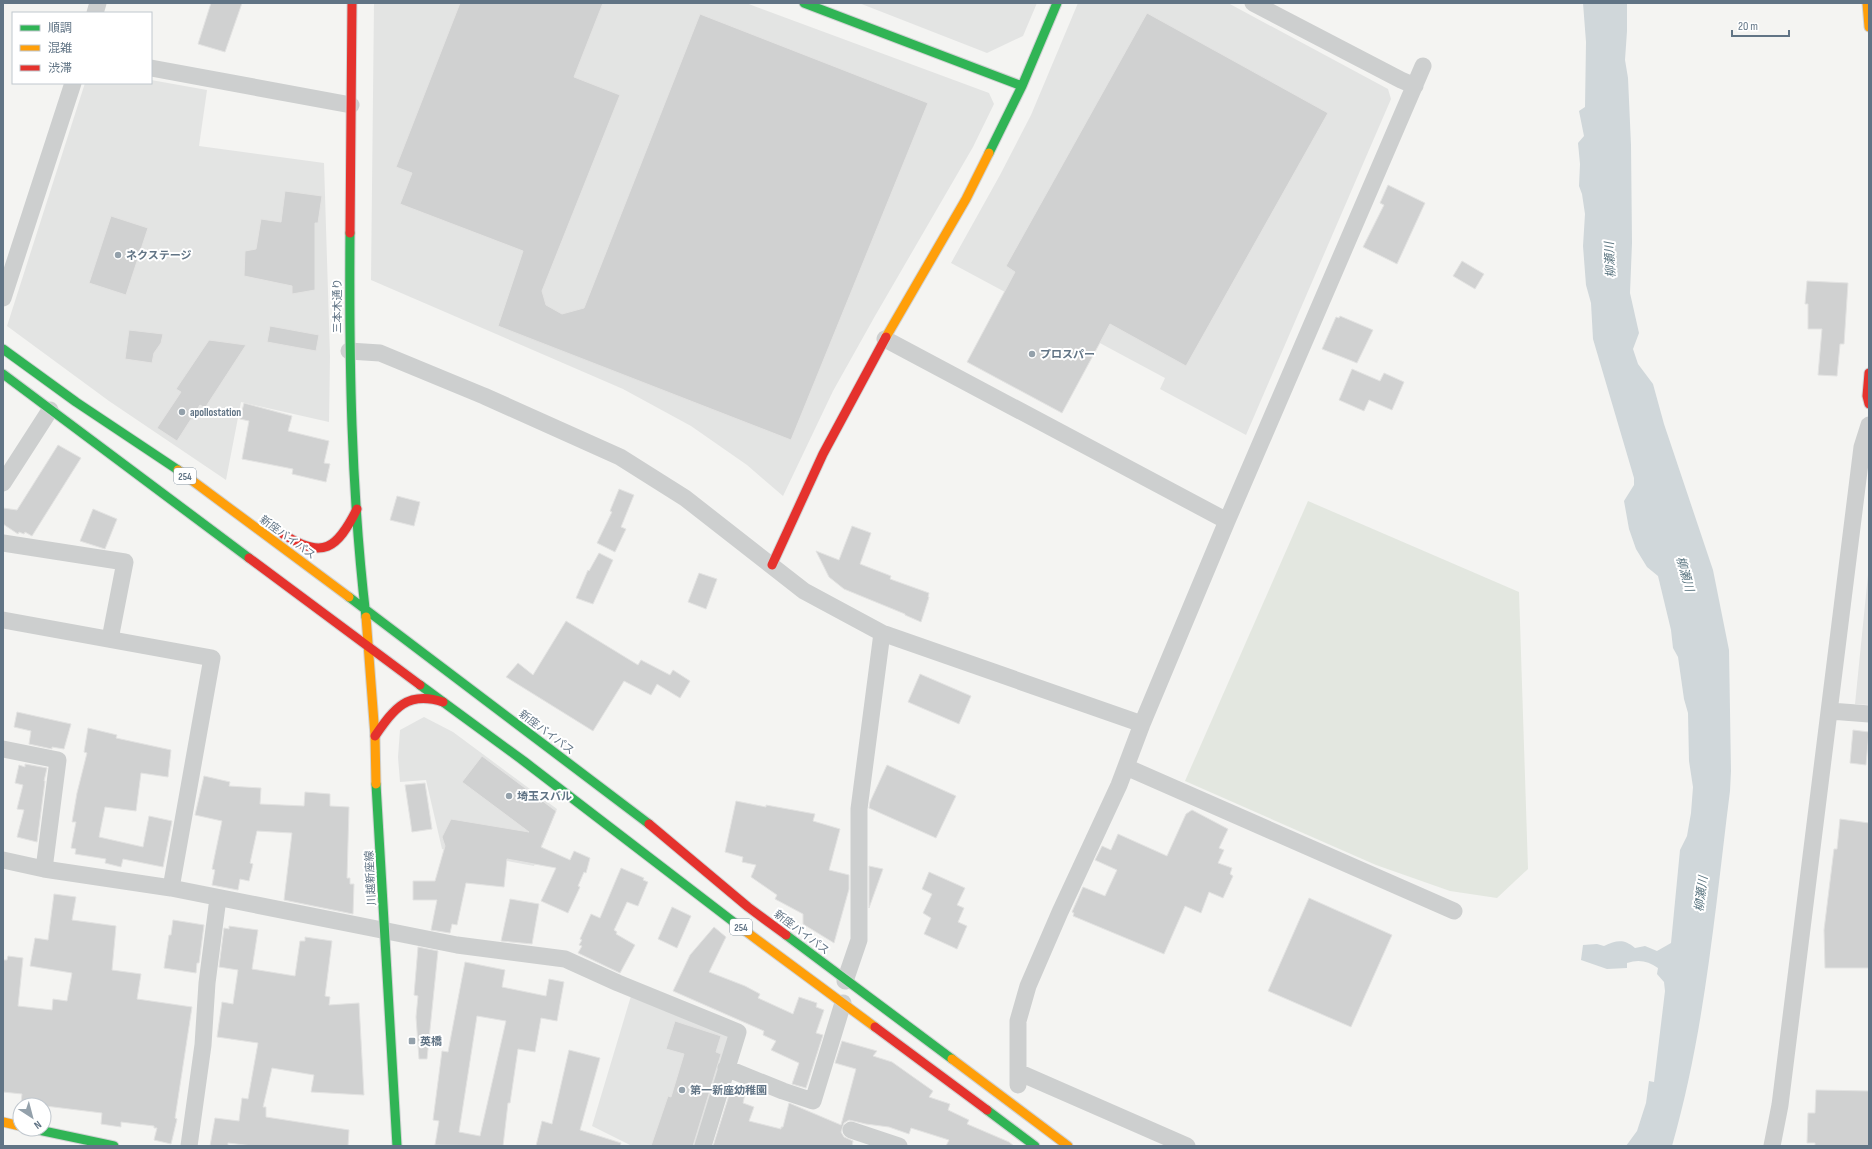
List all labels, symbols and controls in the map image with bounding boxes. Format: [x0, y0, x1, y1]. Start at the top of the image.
legend [12, 12, 152, 84]
scale bar [1732, 12, 1789, 38]
text: 20 m [1738, 19, 1758, 34]
text: 順調 [48, 21, 72, 36]
text: 混雑 [48, 41, 72, 56]
text: 渋滞 [48, 61, 72, 76]
water label: 柳瀬川 [1602, 240, 1619, 278]
place label: ネクステージ [126, 249, 191, 262]
marker: ネクステージ [113, 250, 123, 260]
street label: 三本木通り [331, 279, 344, 334]
place label: プロスパー [1040, 348, 1095, 361]
marker: プロスパー [1027, 349, 1037, 359]
place label: apollostation [190, 406, 241, 419]
marker: apollostation [177, 407, 187, 417]
road number: 254 [174, 468, 196, 484]
street label: 新座バイパス [257, 513, 318, 562]
water label: 柳瀬川 [1672, 555, 1697, 595]
street label: 新座バイパス [517, 707, 577, 757]
place label: 埼玉スバル [517, 790, 572, 803]
marker: 埼玉スバル [504, 791, 514, 801]
street label: 川越新座線 [363, 850, 378, 906]
water label: 柳瀬川 [1692, 873, 1711, 913]
street label: 新座バイパス [772, 907, 832, 957]
road number: 254 [730, 919, 752, 935]
place label: 英橋 [420, 1035, 442, 1048]
marker: 英橋 [407, 1036, 417, 1046]
place label: 第一新座幼稚園 [690, 1084, 767, 1097]
marker: 第一新座幼稚園 [677, 1085, 687, 1095]
north arrow [12, 1097, 52, 1137]
text: N [31, 1118, 44, 1132]

